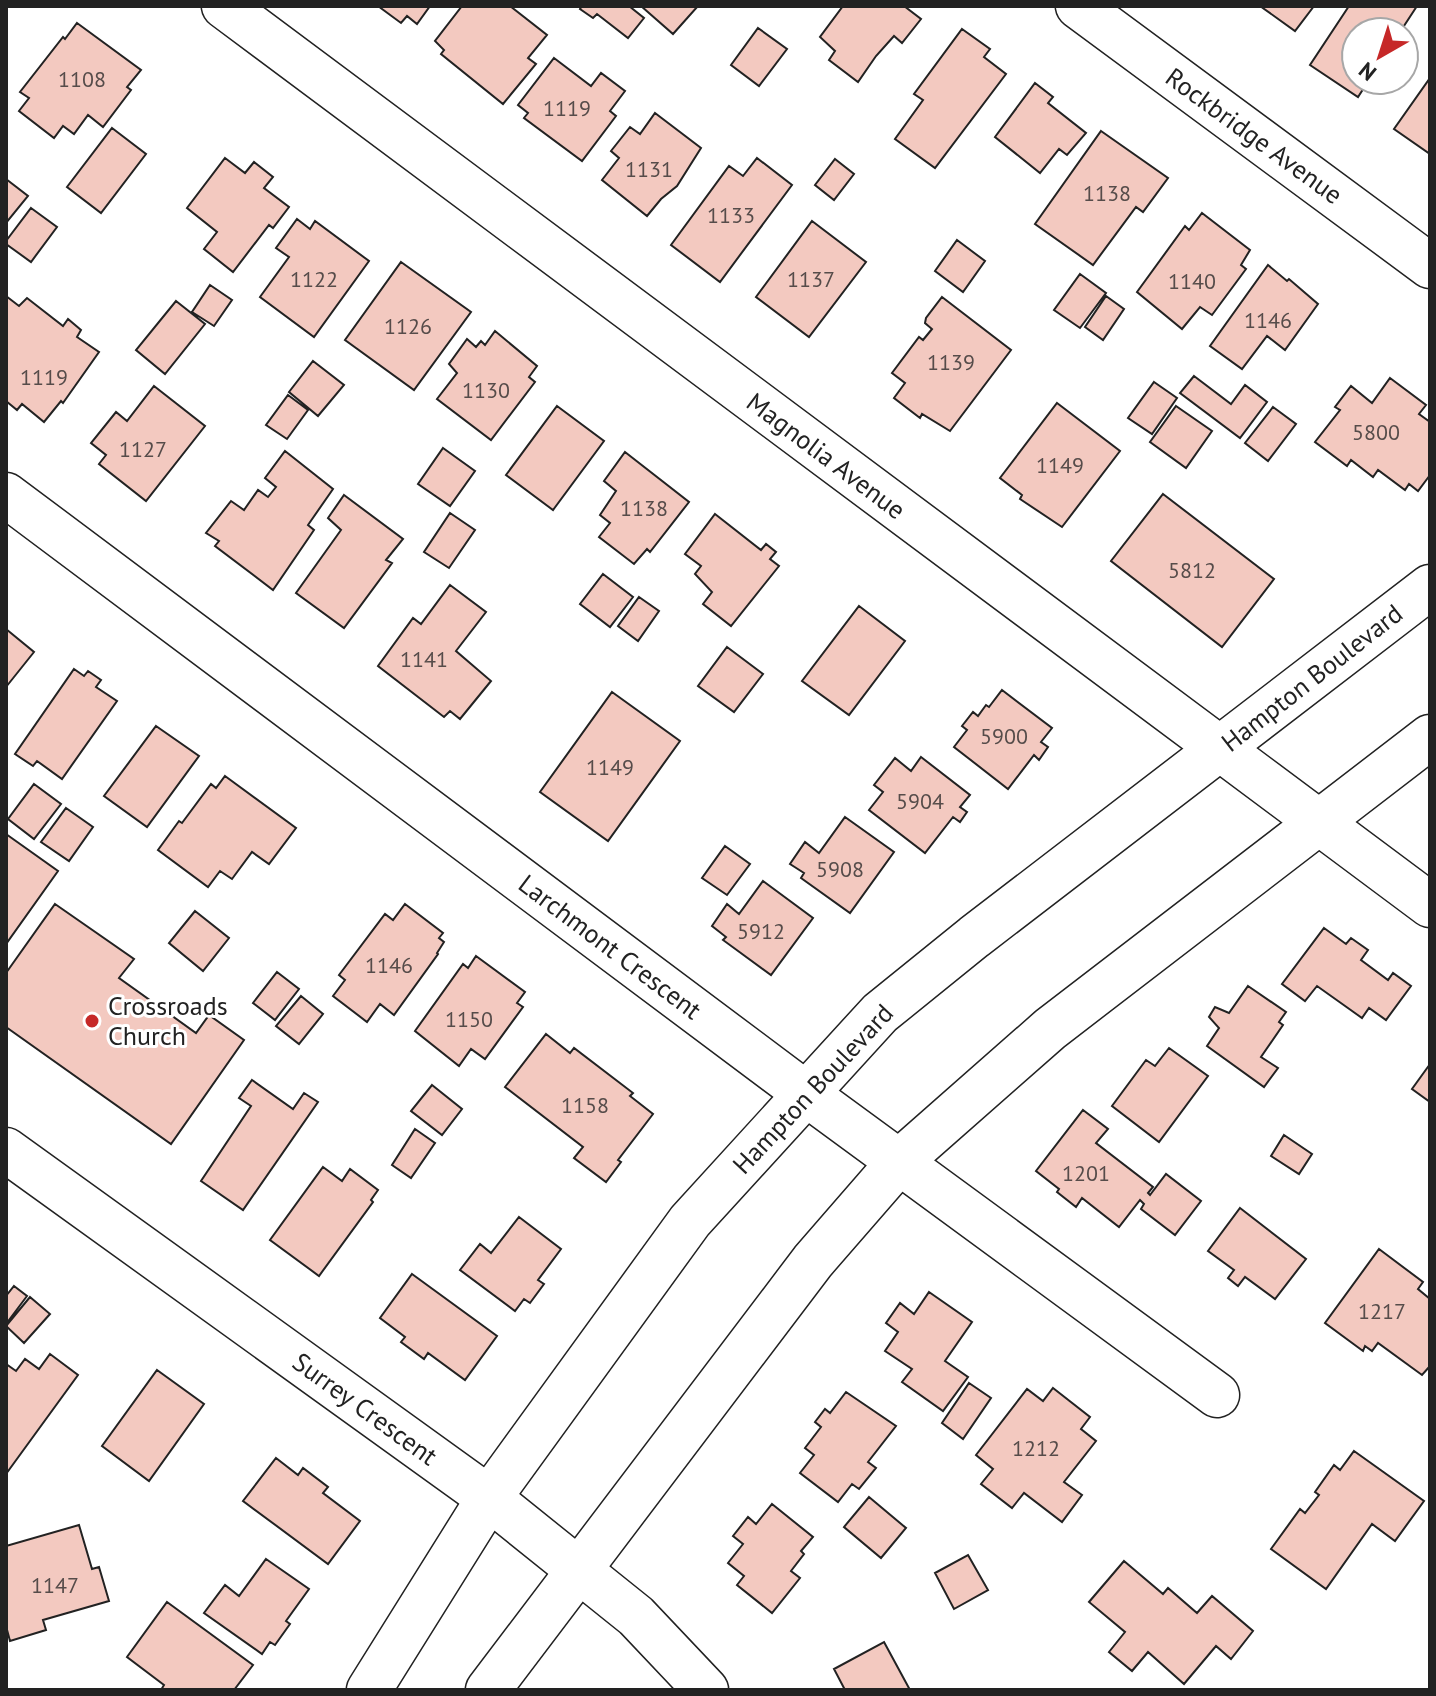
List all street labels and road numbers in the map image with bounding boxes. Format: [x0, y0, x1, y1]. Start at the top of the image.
street label: Rockbridge Avenue [1159, 60, 1349, 211]
street label: Magnolia Avenue [740, 385, 912, 526]
street label: Hampton Boulevard [1215, 597, 1409, 759]
street label: Larchmont Crescent [512, 867, 708, 1026]
street label: Hampton Boulevard [725, 997, 900, 1181]
street label: Surrey Crescent [286, 1345, 444, 1472]

